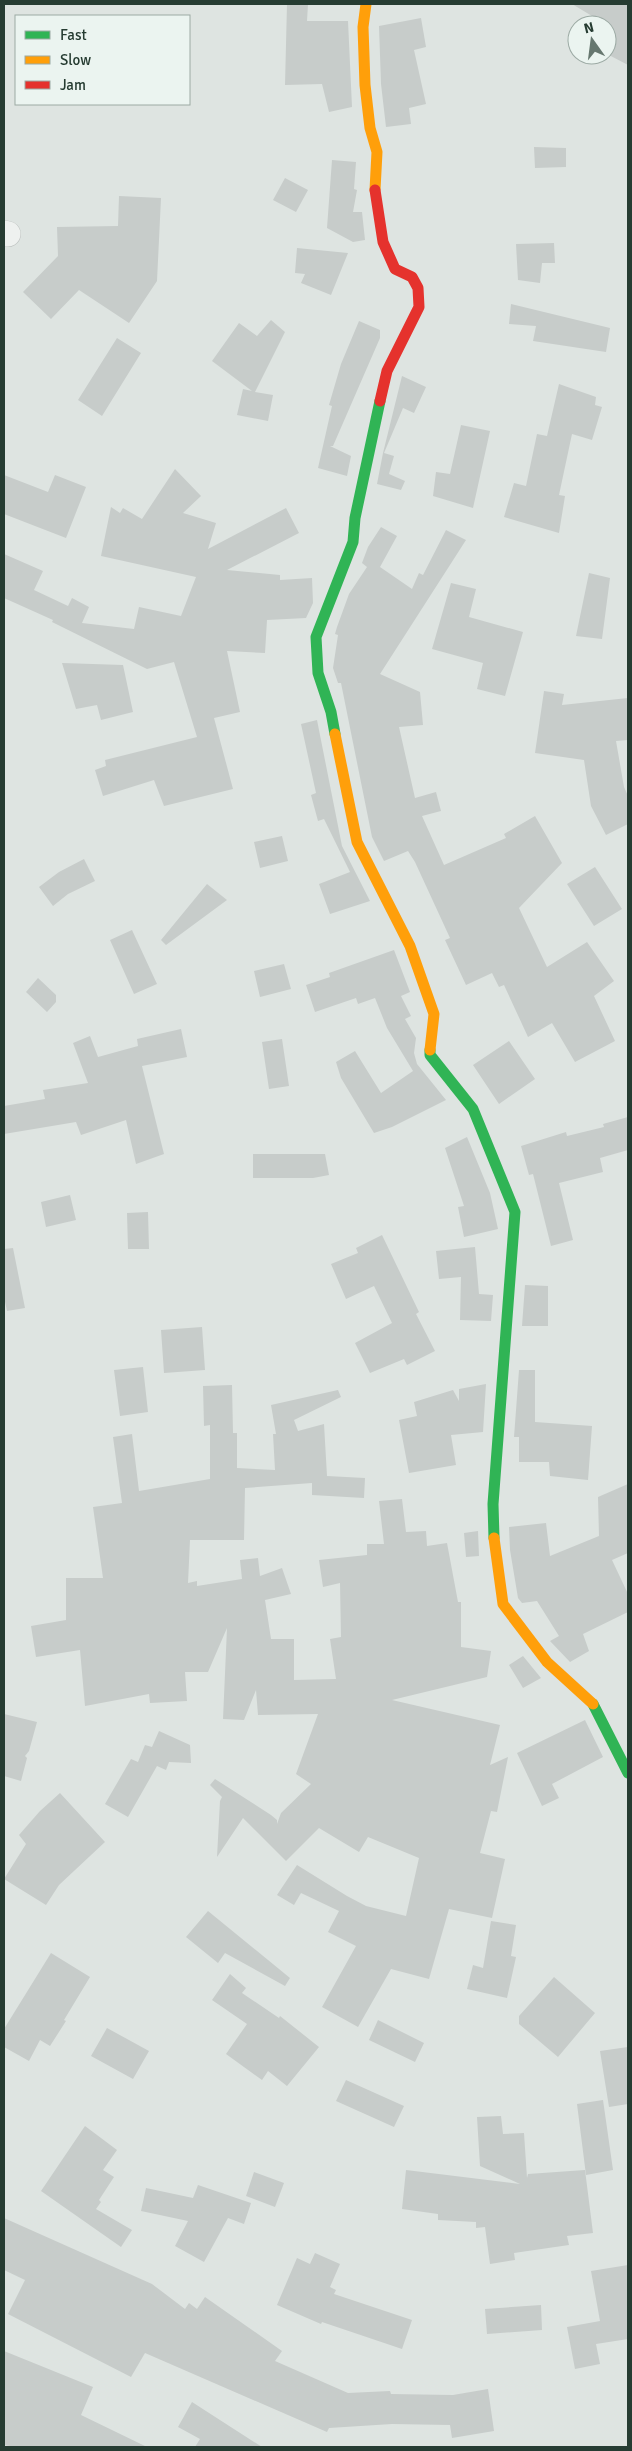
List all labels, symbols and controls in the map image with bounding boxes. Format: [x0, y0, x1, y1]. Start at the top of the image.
legend [15, 15, 190, 105]
north arrow [567, 15, 617, 65]
text: N [582, 18, 596, 37]
text: Fast [60, 26, 87, 44]
text: Slow [60, 51, 91, 69]
text: Jam [60, 76, 86, 94]

